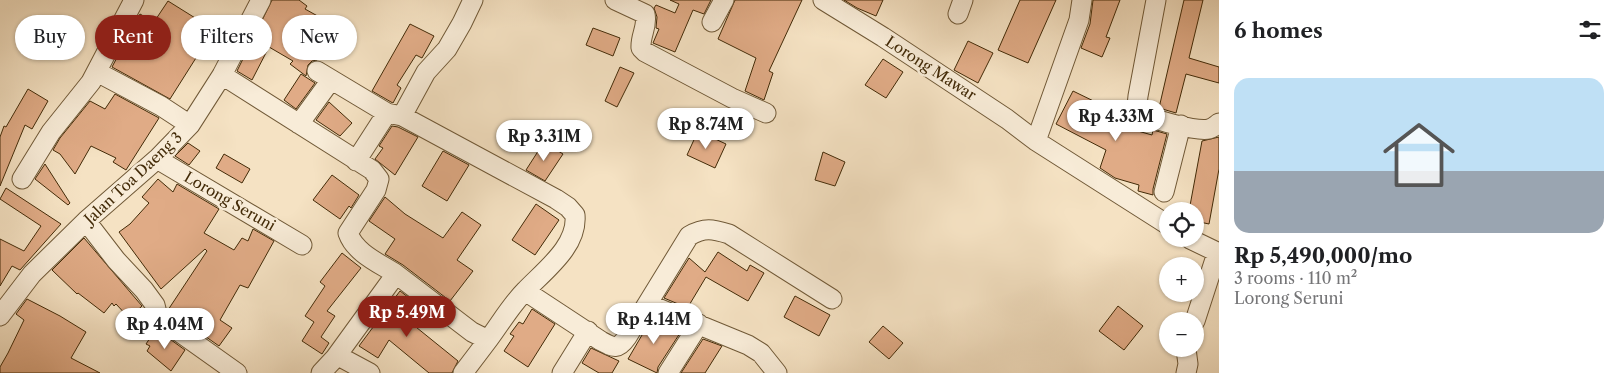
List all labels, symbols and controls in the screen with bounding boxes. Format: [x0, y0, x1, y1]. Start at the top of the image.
chip: Buy [15, 15, 85, 60]
chip: Rent [95, 15, 171, 60]
chip: Filters [181, 15, 272, 60]
chip: New [282, 15, 357, 60]
icon: filters [1576, 16, 1604, 44]
text: 6 homes [1234, 18, 1323, 43]
street label: Lorong Mawar [882, 32, 981, 105]
pin: Rp 4.33M [1064, 100, 1168, 142]
text: Rp 4.33M [1078, 106, 1154, 126]
pin: Rp 8.74M [654, 108, 758, 150]
icon: home [1374, 110, 1464, 200]
text: Rp 8.74M [668, 114, 744, 134]
pin: Rp 3.31M [492, 120, 596, 162]
text: Rp 3.31M [507, 126, 581, 146]
street label: Jalan Toa Daeng 3 [79, 128, 186, 230]
street label: Lorong Seruni [181, 167, 280, 235]
map controls [1159, 202, 1204, 357]
button: locate [1159, 202, 1204, 247]
text: Rp 5,490,000/mo [1234, 243, 1412, 268]
button: + [1159, 257, 1204, 302]
text: 3 rooms · 110 m² [1234, 268, 1357, 288]
text: Lorong Seruni [1234, 288, 1343, 308]
pin: Rp 5.49M [355, 296, 459, 338]
text: Rp 5.49M [369, 302, 445, 322]
pin: Rp 4.14M [602, 302, 706, 345]
pin: Rp 4.04M [113, 308, 217, 350]
text: Rp 4.14M [617, 309, 691, 329]
button: − [1159, 312, 1204, 357]
text: Rp 4.04M [126, 314, 204, 334]

